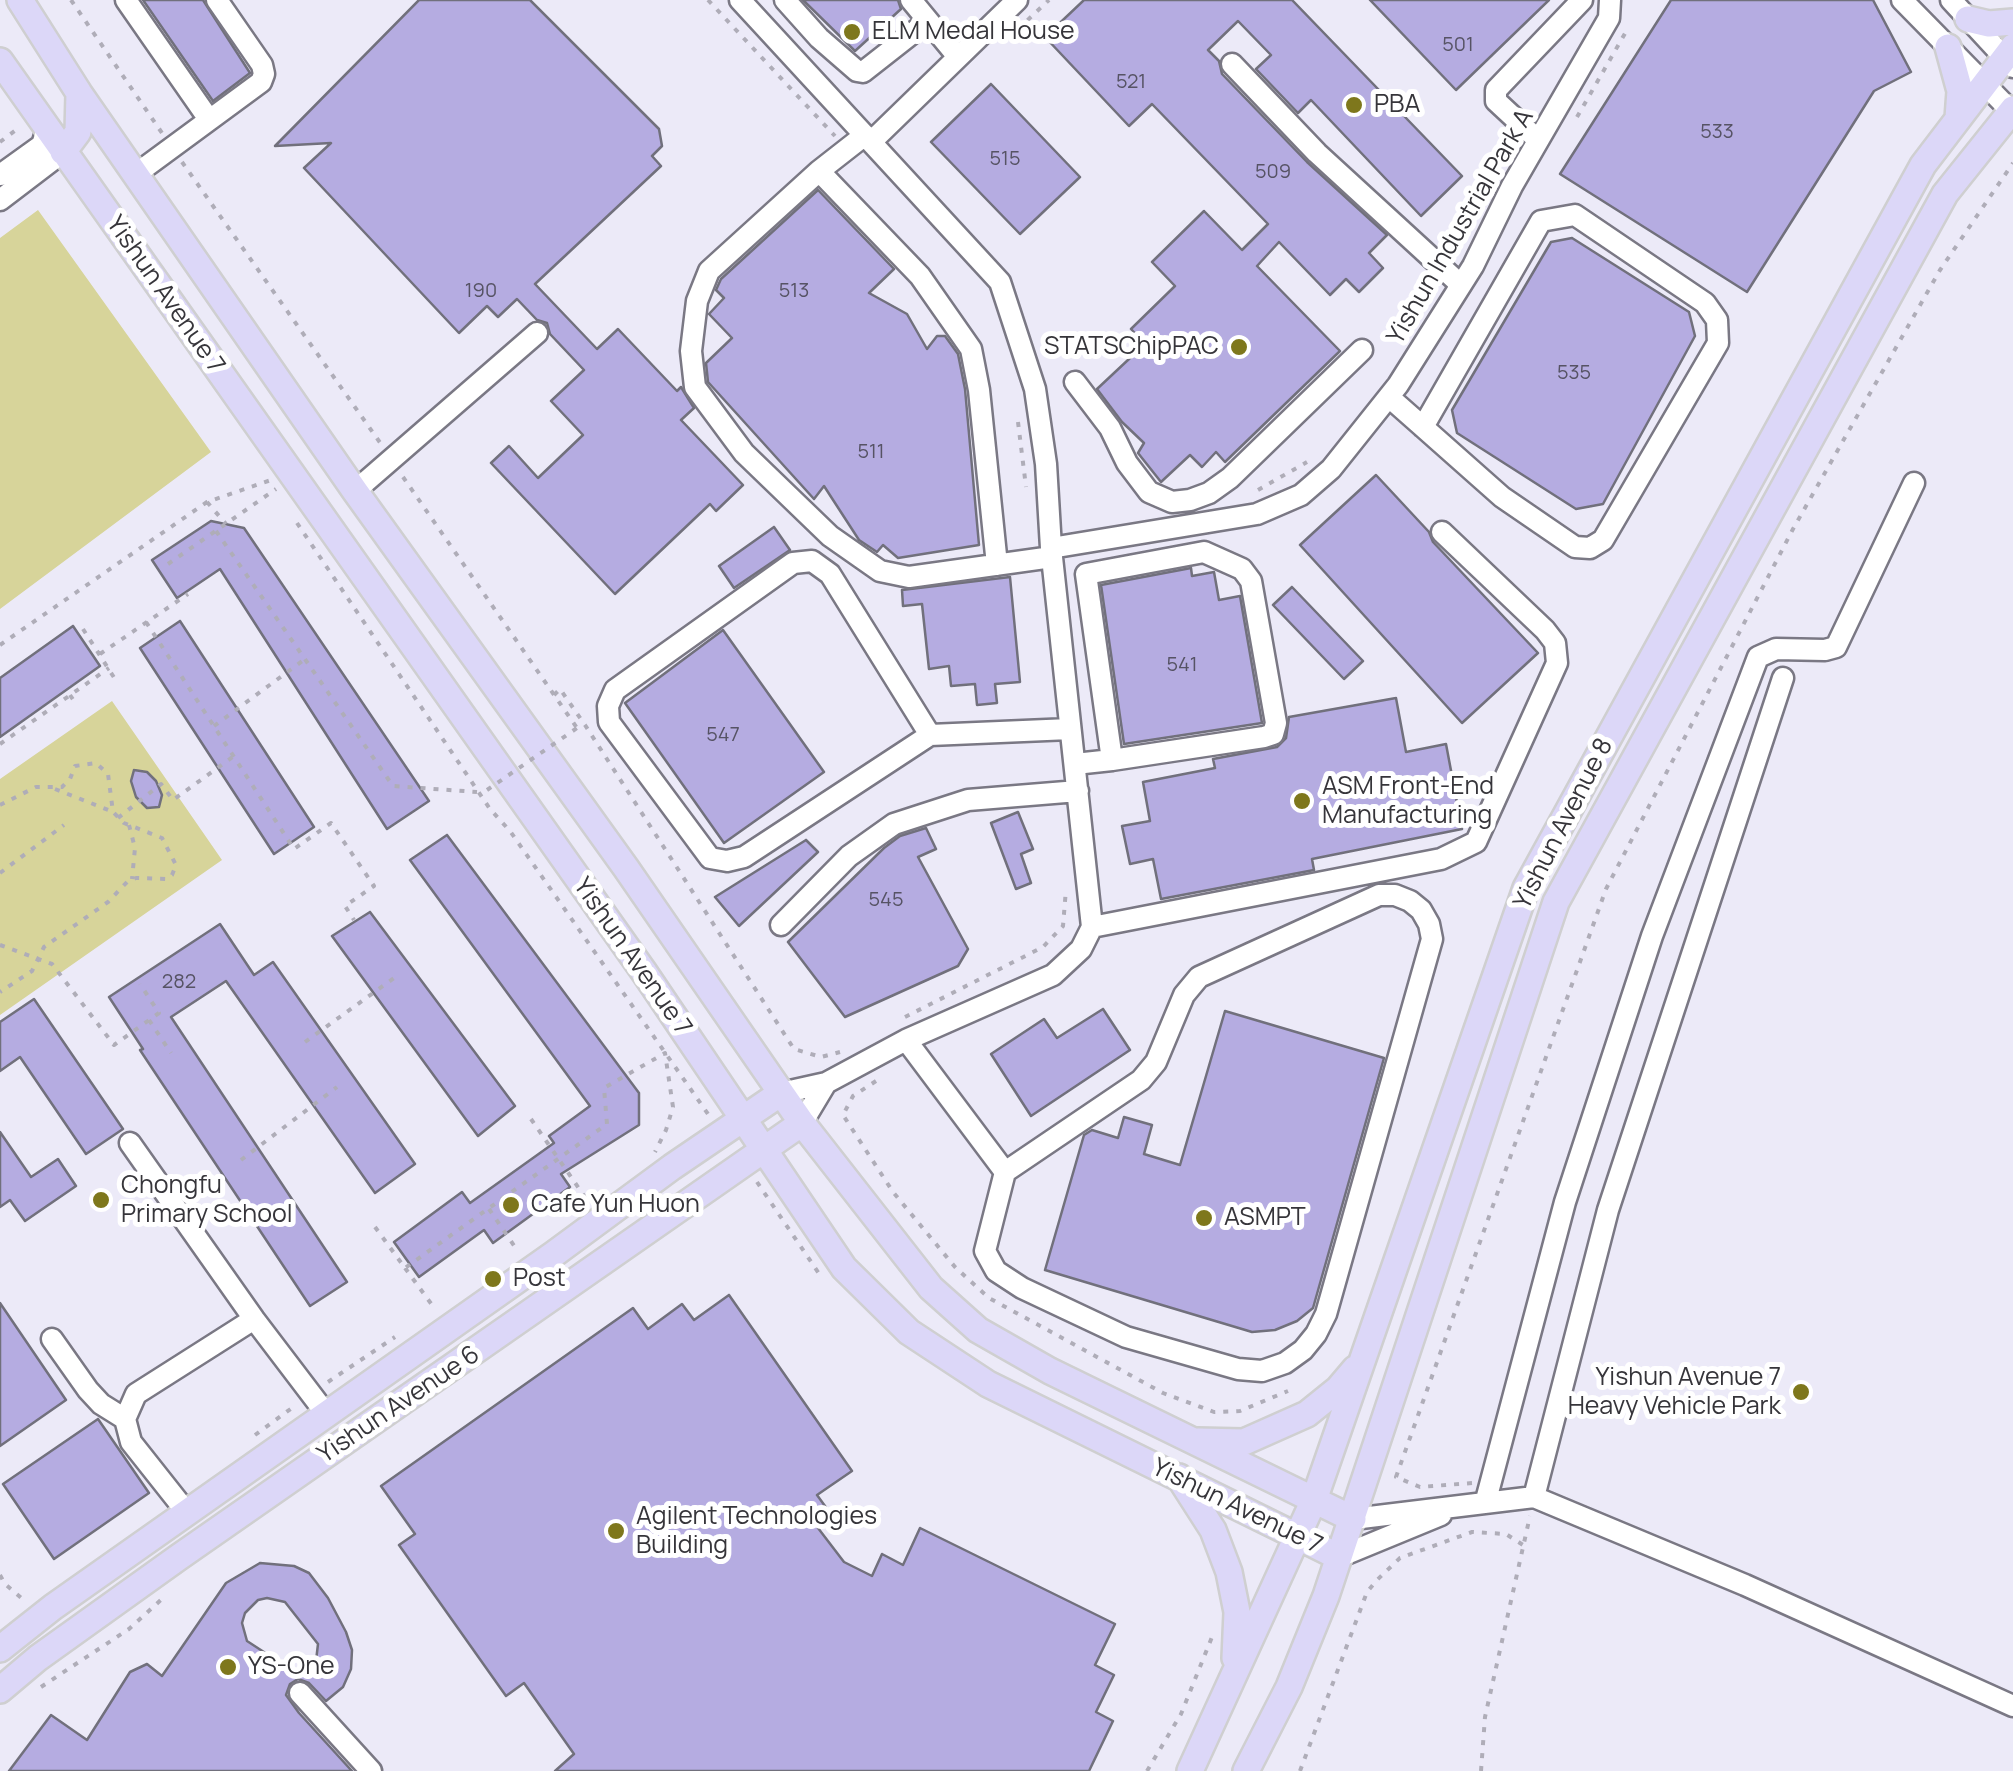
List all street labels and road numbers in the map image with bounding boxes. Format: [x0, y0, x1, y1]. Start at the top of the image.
street label: Yishun Industrial Park A [1381, 104, 1541, 350]
street label: Yishun Avenue 7 [99, 210, 231, 380]
street label: Yishun Avenue 8 [1508, 734, 1620, 914]
street label: Yishun Avenue 7 [566, 872, 698, 1042]
street label: Yishun Avenue 6 [312, 1340, 486, 1470]
street label: Yishun Avenue 7 [1147, 1453, 1327, 1561]

